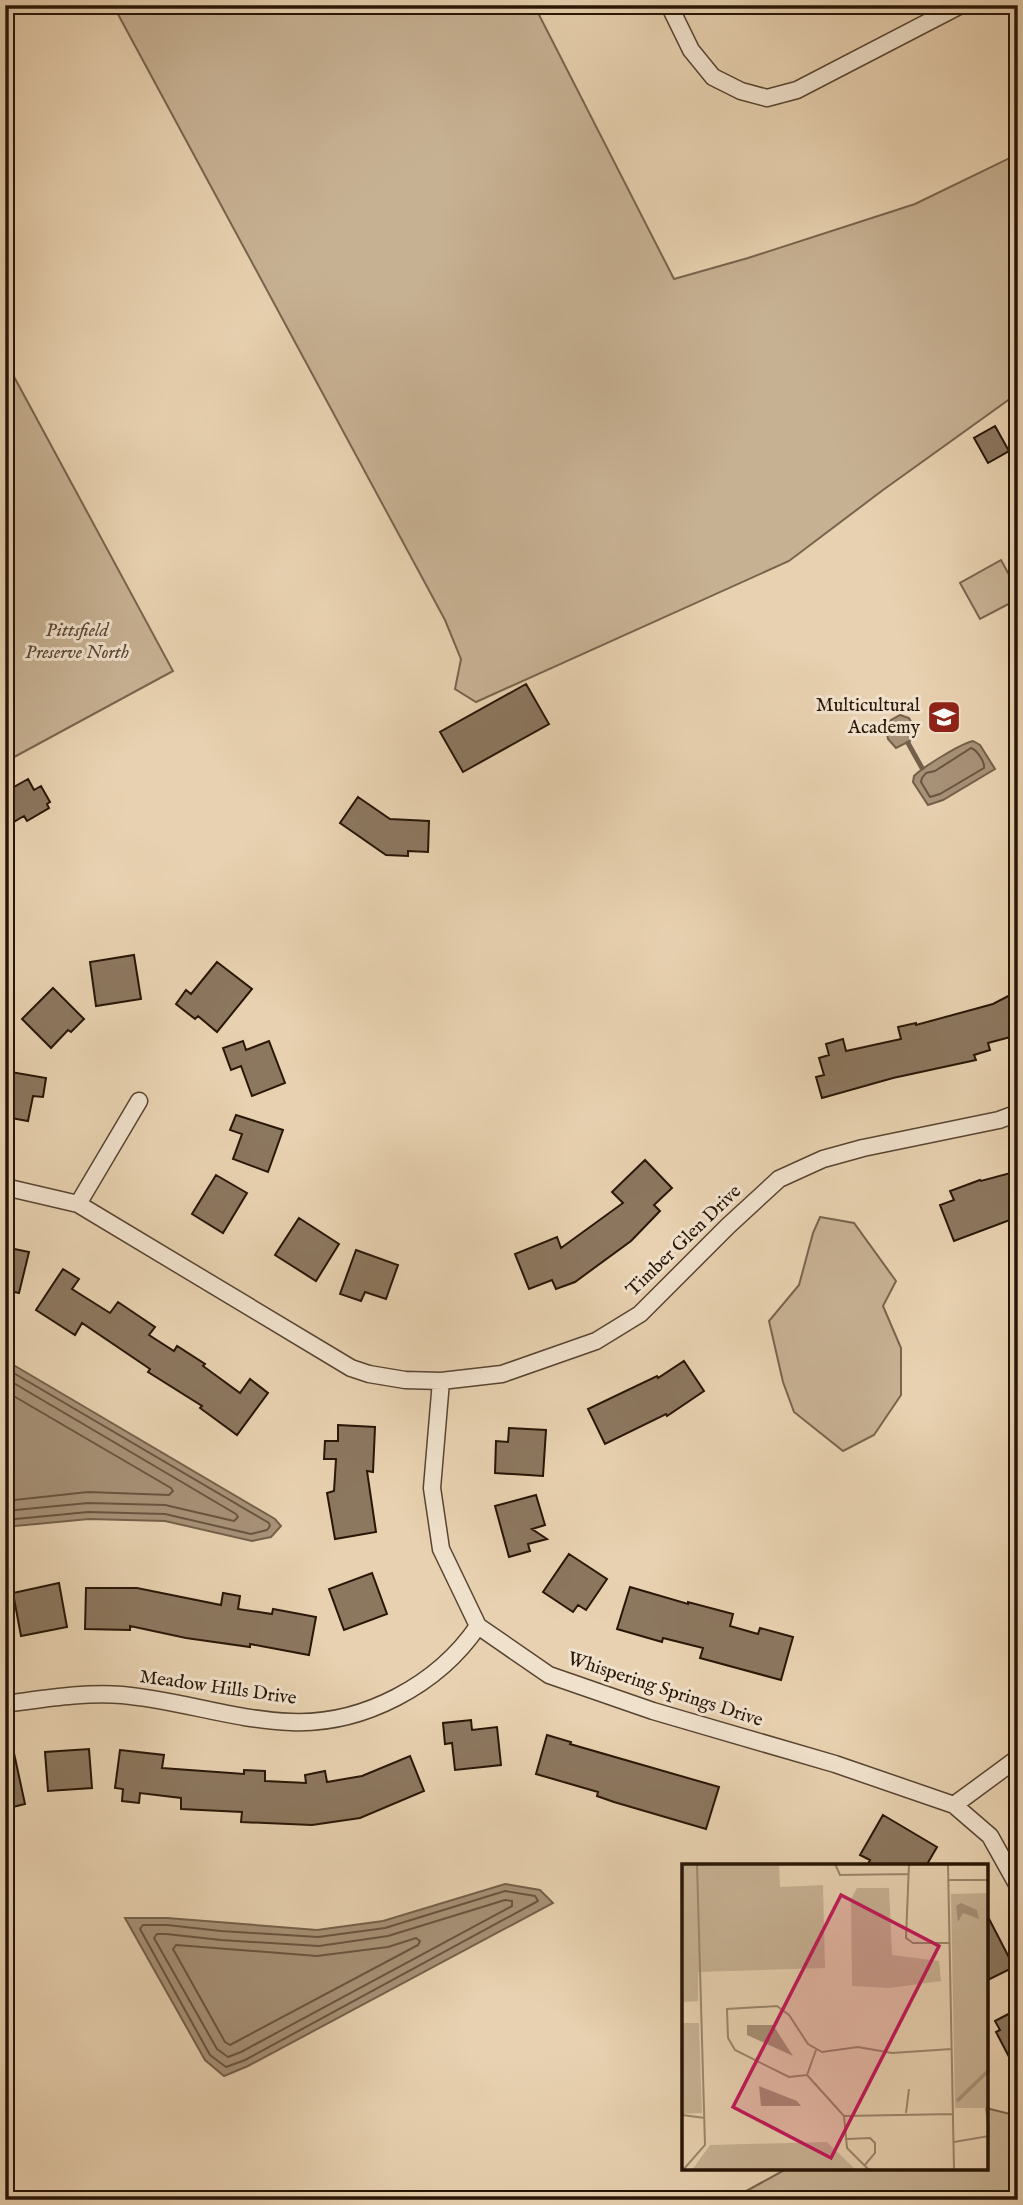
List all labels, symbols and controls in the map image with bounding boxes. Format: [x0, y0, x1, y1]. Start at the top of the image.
park label: Pittsfield Preserve North [25, 619, 129, 665]
place label: Multicultural Academy [816, 694, 921, 740]
school or university icon: Multicultural Academy [925, 698, 963, 736]
street label: Timber Glen Drive [621, 1180, 747, 1302]
street label: Whispering Springs Drive [564, 1647, 766, 1733]
street label: Meadow Hills Drive [138, 1665, 298, 1711]
inset map [682, 1864, 988, 2170]

